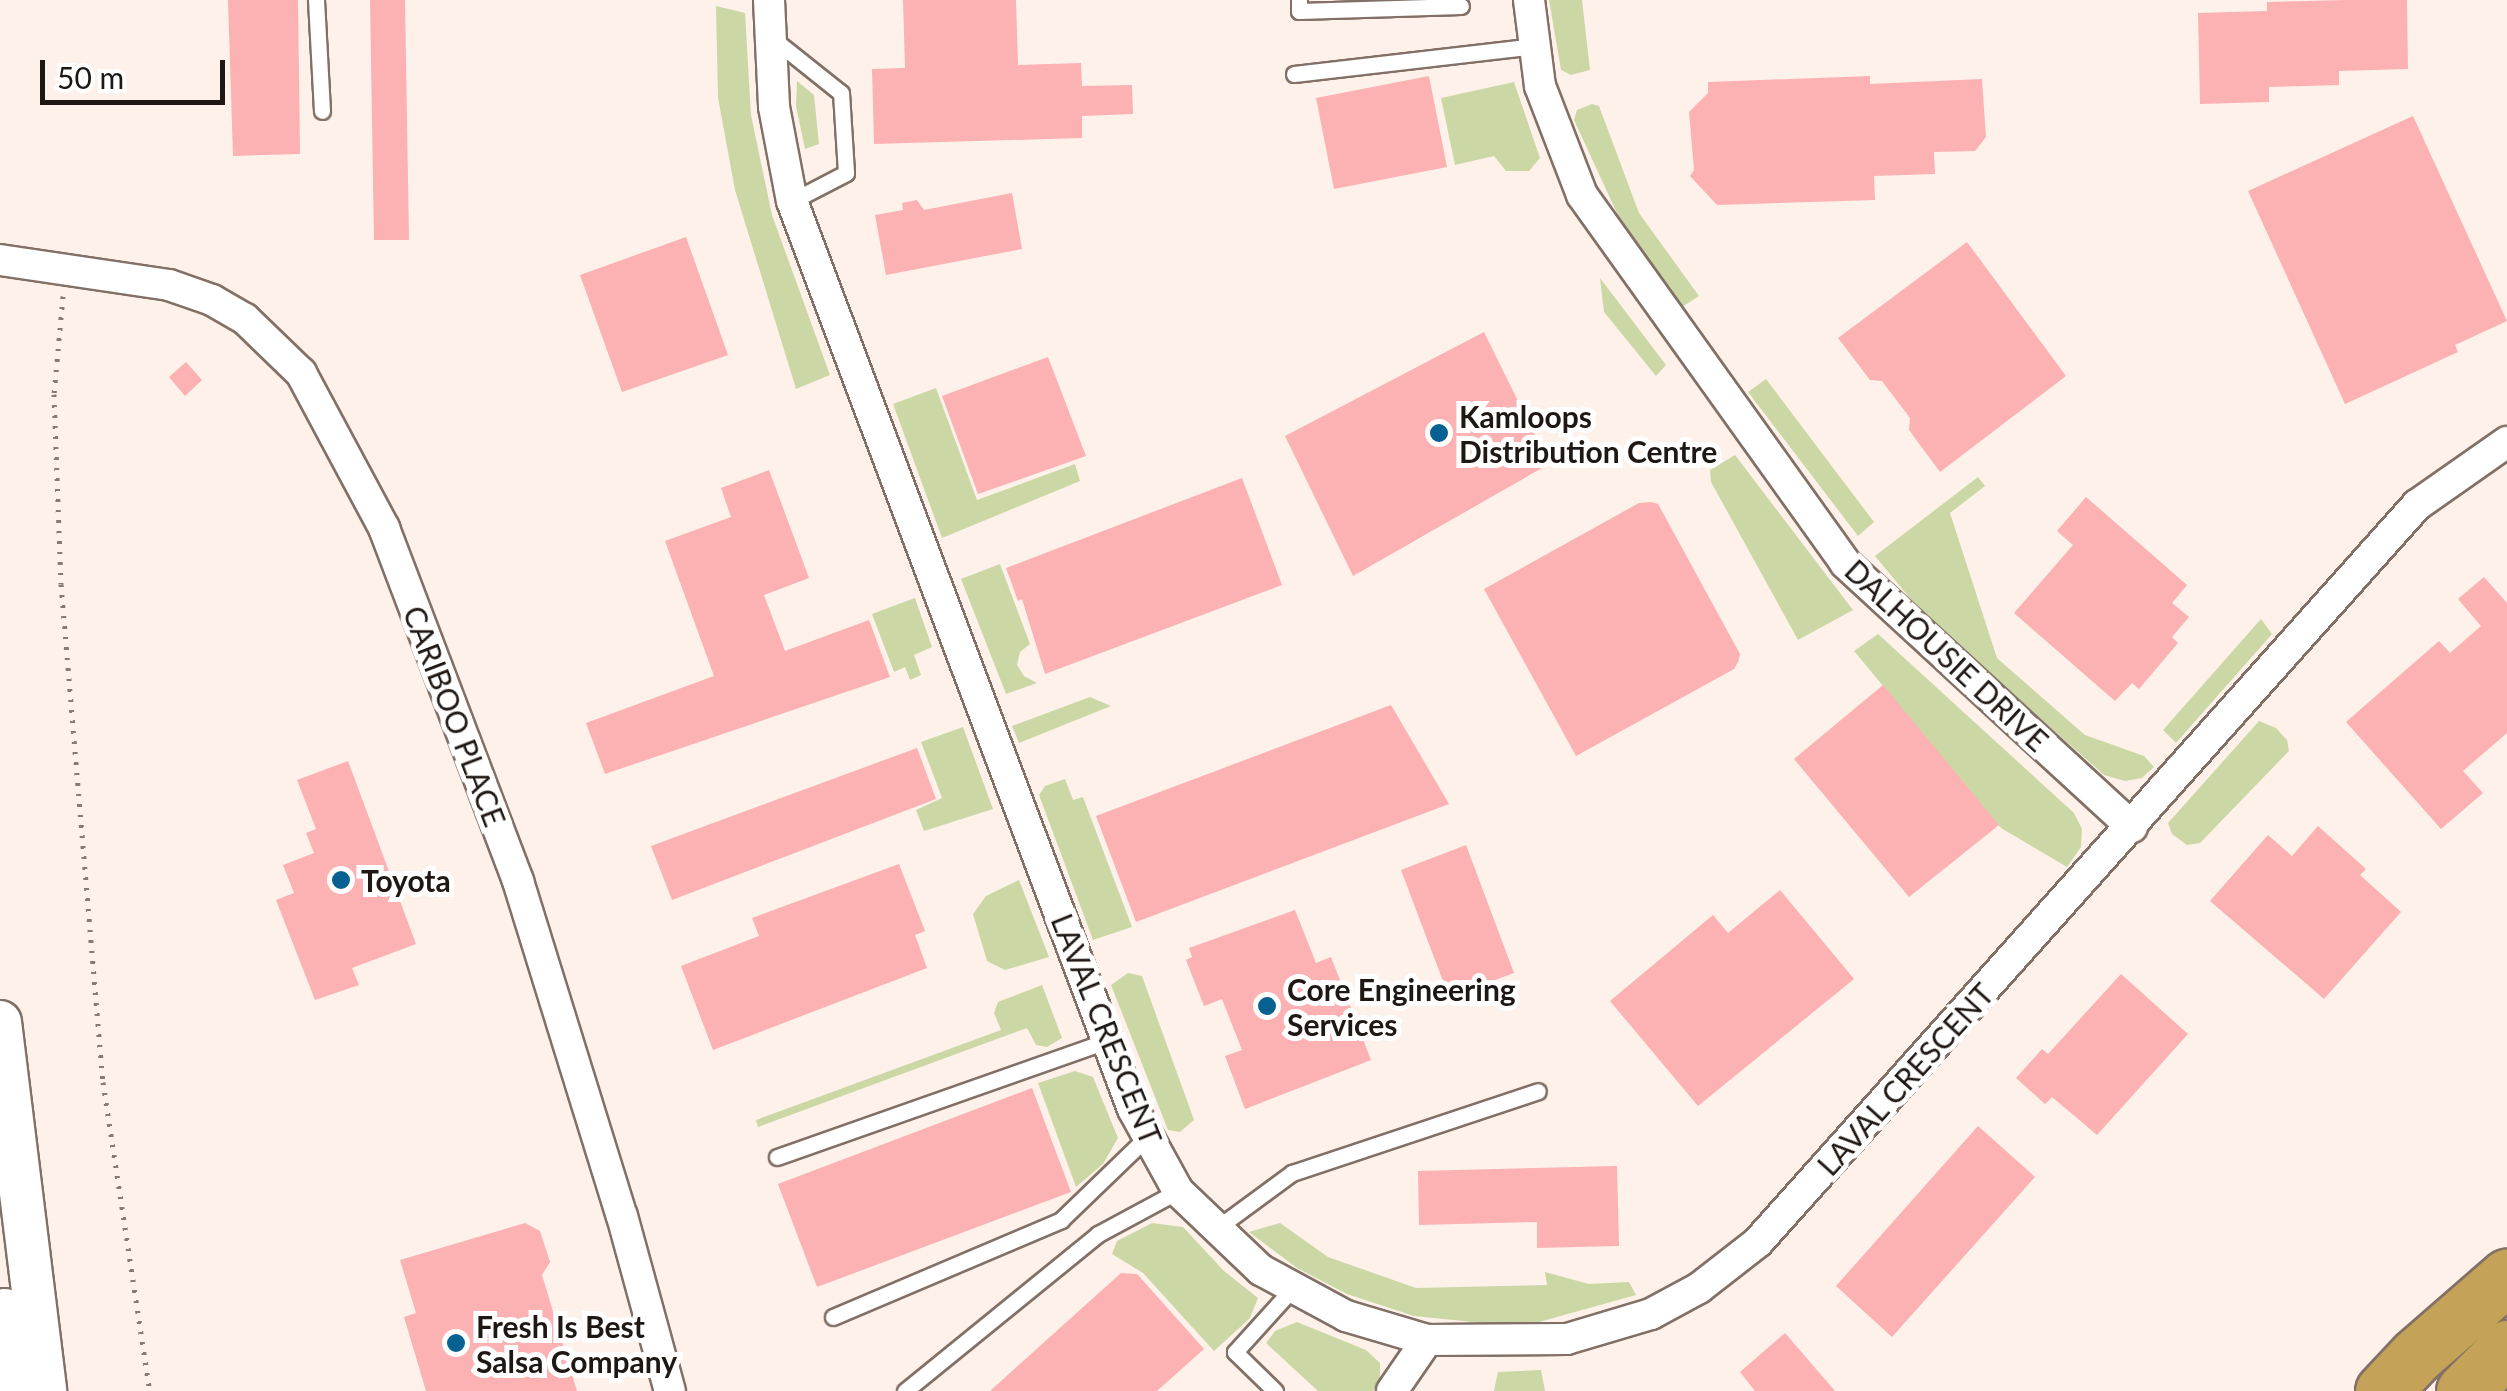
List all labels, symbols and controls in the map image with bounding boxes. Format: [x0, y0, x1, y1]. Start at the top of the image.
scale bar [45, 40, 230, 102]
text: 50 m [57, 59, 124, 95]
place label: Kamloops Distribution Centre [1459, 398, 1717, 468]
marker: Kamloops Distribution Centre [1428, 422, 1450, 444]
street label: DALHOUSIE DRIVE [1838, 552, 2056, 758]
street label: CARIBOO PLACE [396, 601, 514, 831]
place label: Toyota [361, 862, 451, 898]
marker: Toyota [330, 869, 352, 891]
street label: LAVAL CRESCENT [1044, 908, 1170, 1150]
place label: Core Engineering Services [1287, 971, 1516, 1042]
street label: LAVAL CRESCENT [1809, 975, 2001, 1183]
marker: Core Engineering Services [1256, 995, 1278, 1017]
place label: Fresh Is Best Salsa Company [476, 1308, 677, 1378]
marker: Fresh Is Best Salsa Company [445, 1332, 467, 1354]

